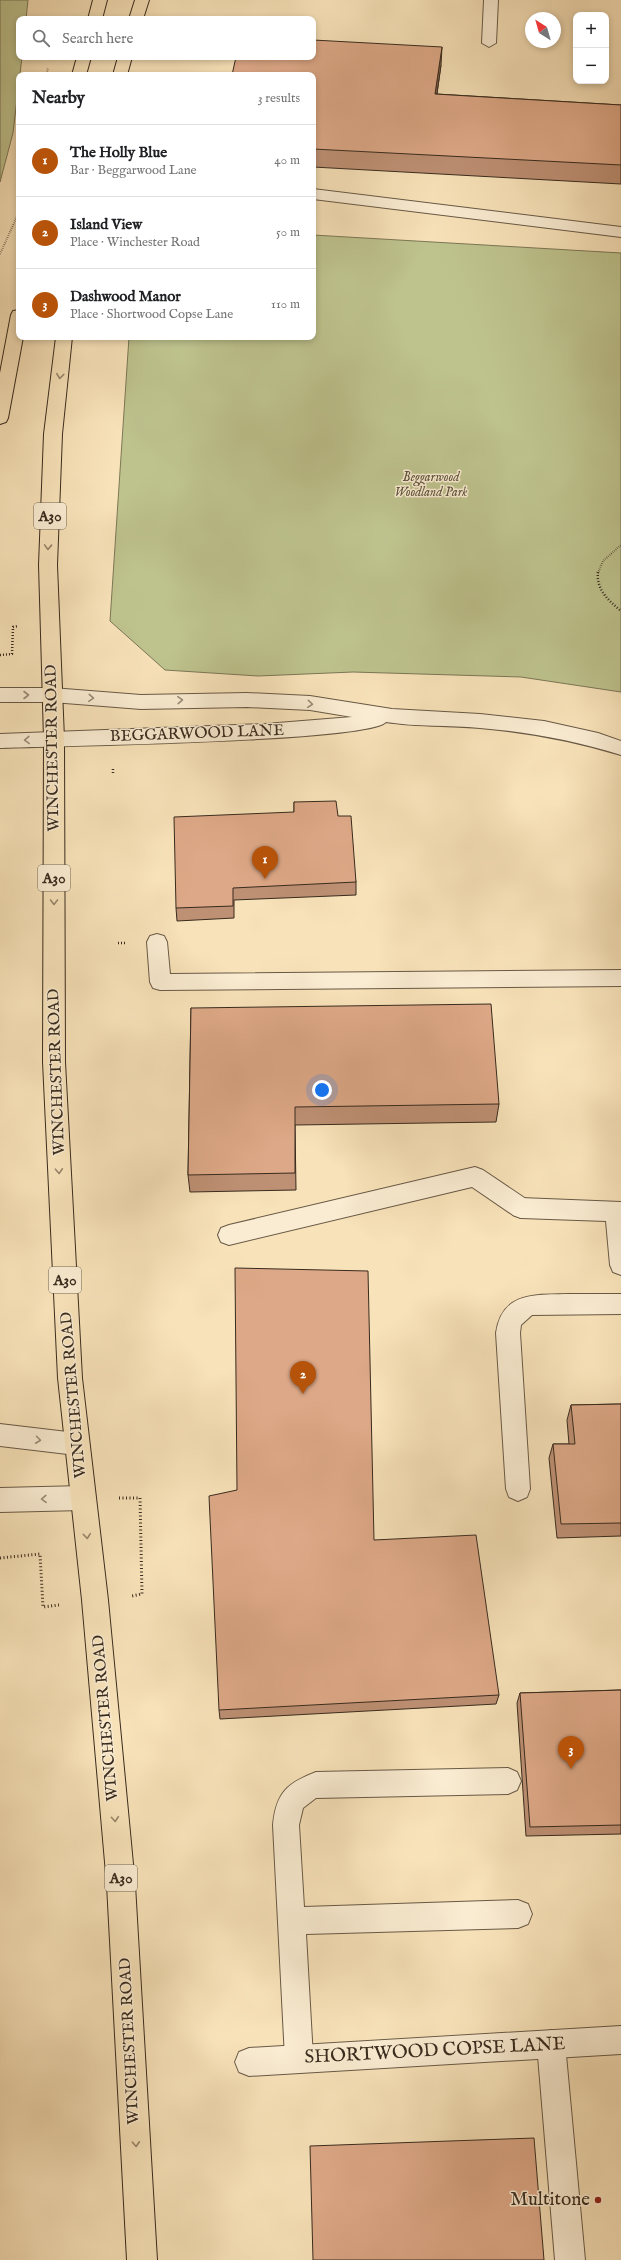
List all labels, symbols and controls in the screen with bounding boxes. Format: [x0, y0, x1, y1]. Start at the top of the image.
north arrow [525, 12, 561, 48]
map controls [573, 12, 609, 84]
button: + [573, 12, 609, 48]
search box [16, 16, 316, 60]
icon: search [30, 27, 52, 49]
text: Search here [62, 29, 133, 48]
button: − [573, 48, 609, 84]
text: Nearby [32, 88, 85, 109]
text: 3 results [258, 90, 300, 107]
text: The Holly Blue [70, 143, 167, 162]
text: 1 [43, 152, 47, 169]
text: 40 m [274, 152, 300, 169]
text: Bar · Beggarwood Lane [70, 162, 197, 179]
text: Island View [70, 215, 142, 234]
text: 2 [42, 224, 48, 241]
text: 50 m [276, 224, 300, 241]
text: Place · Winchester Road [70, 234, 200, 251]
text: Dashwood Manor [70, 287, 181, 306]
text: 3 [43, 296, 47, 313]
text: 110 m [271, 296, 300, 313]
text: Place · Shortwood Copse Lane [70, 306, 233, 323]
one-way arrow [55, 373, 64, 379]
park label: Beggarwood Woodland Park [395, 469, 468, 501]
road number: A30 [34, 503, 66, 529]
one-way arrow [44, 544, 53, 550]
street label: WINCHESTER ROAD [42, 664, 64, 832]
one-way arrow [23, 691, 29, 699]
one-way arrow [88, 693, 94, 702]
one-way arrow [177, 696, 183, 705]
one-way arrow [306, 699, 313, 708]
street label: BEGGARWOOD LANE [110, 721, 284, 747]
one-way arrow [24, 736, 30, 745]
pin: 1 [252, 846, 278, 879]
road number: A30 [38, 865, 70, 891]
one-way arrow [50, 899, 58, 905]
street label: WINCHESTER ROAD [44, 988, 70, 1156]
your location [312, 1080, 332, 1100]
one-way arrow [55, 1168, 64, 1174]
road number: A30 [49, 1267, 81, 1293]
street label: WINCHESTER ROAD [57, 1311, 91, 1479]
pin: 2 [290, 1361, 316, 1394]
one-way arrow [35, 1435, 41, 1444]
one-way arrow [41, 1495, 47, 1503]
one-way arrow [83, 1533, 92, 1540]
street label: WINCHESTER ROAD [89, 1634, 123, 1802]
pin: 3 [558, 1736, 584, 1769]
one-way arrow [111, 1816, 120, 1822]
road number: A30 [105, 1865, 137, 1891]
street label: WINCHESTER ROAD [116, 1957, 144, 2125]
street label: SHORTWOOD COPSE LANE [304, 2032, 566, 2070]
one-way arrow [132, 2141, 140, 2147]
place label: Multitone [510, 2188, 590, 2212]
marker: Multitone [593, 2195, 603, 2205]

